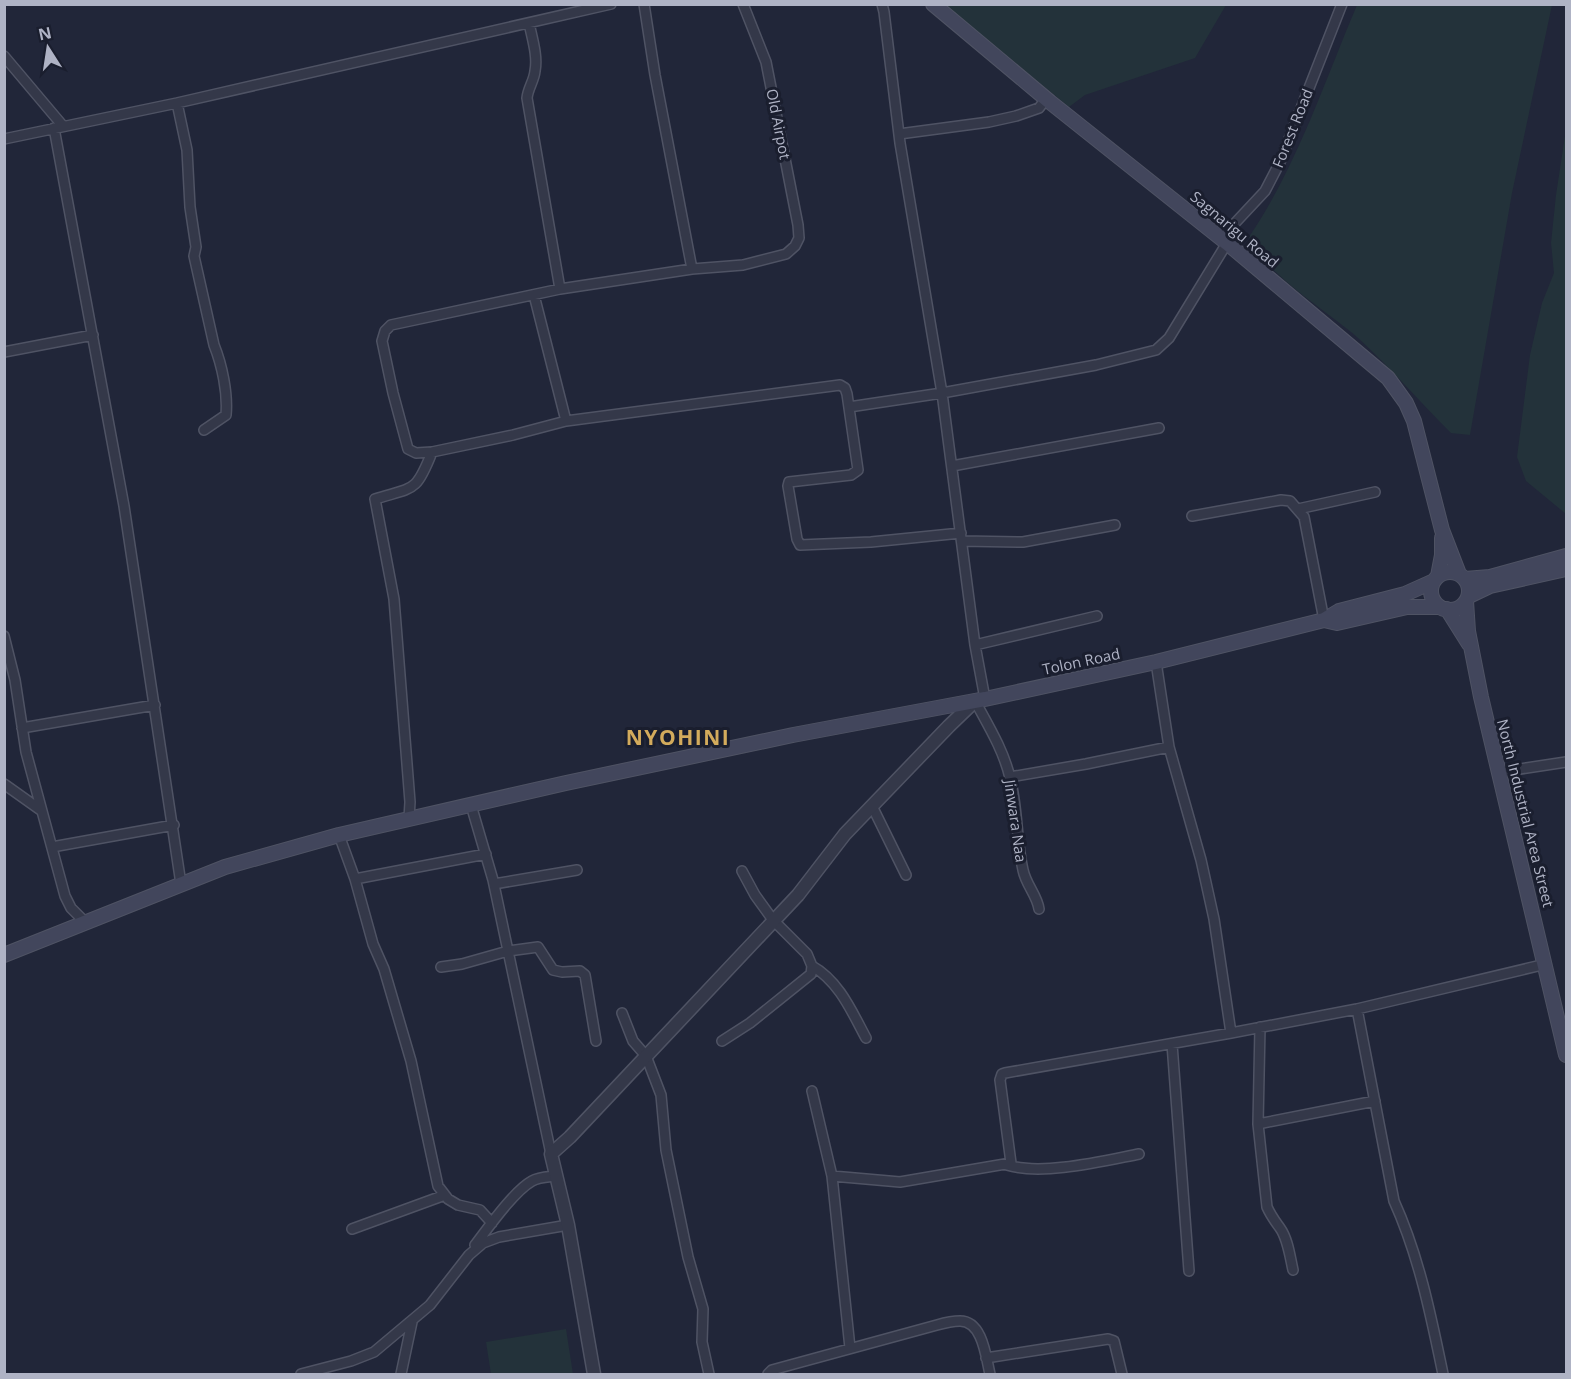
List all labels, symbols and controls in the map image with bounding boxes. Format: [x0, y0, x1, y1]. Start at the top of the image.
north arrow [18, 18, 78, 78]
text: N [36, 21, 54, 45]
street label: Forest Road [1267, 86, 1317, 170]
street label: Old Airpot [762, 87, 796, 161]
street label: Sagnarigu Road [1187, 186, 1283, 272]
street label: Tolon Road [1040, 643, 1122, 679]
street label: North Industrial Area Street [1493, 717, 1559, 909]
district label: NYOHINI [626, 723, 730, 751]
street label: Jinwara Naa [1000, 776, 1032, 864]

